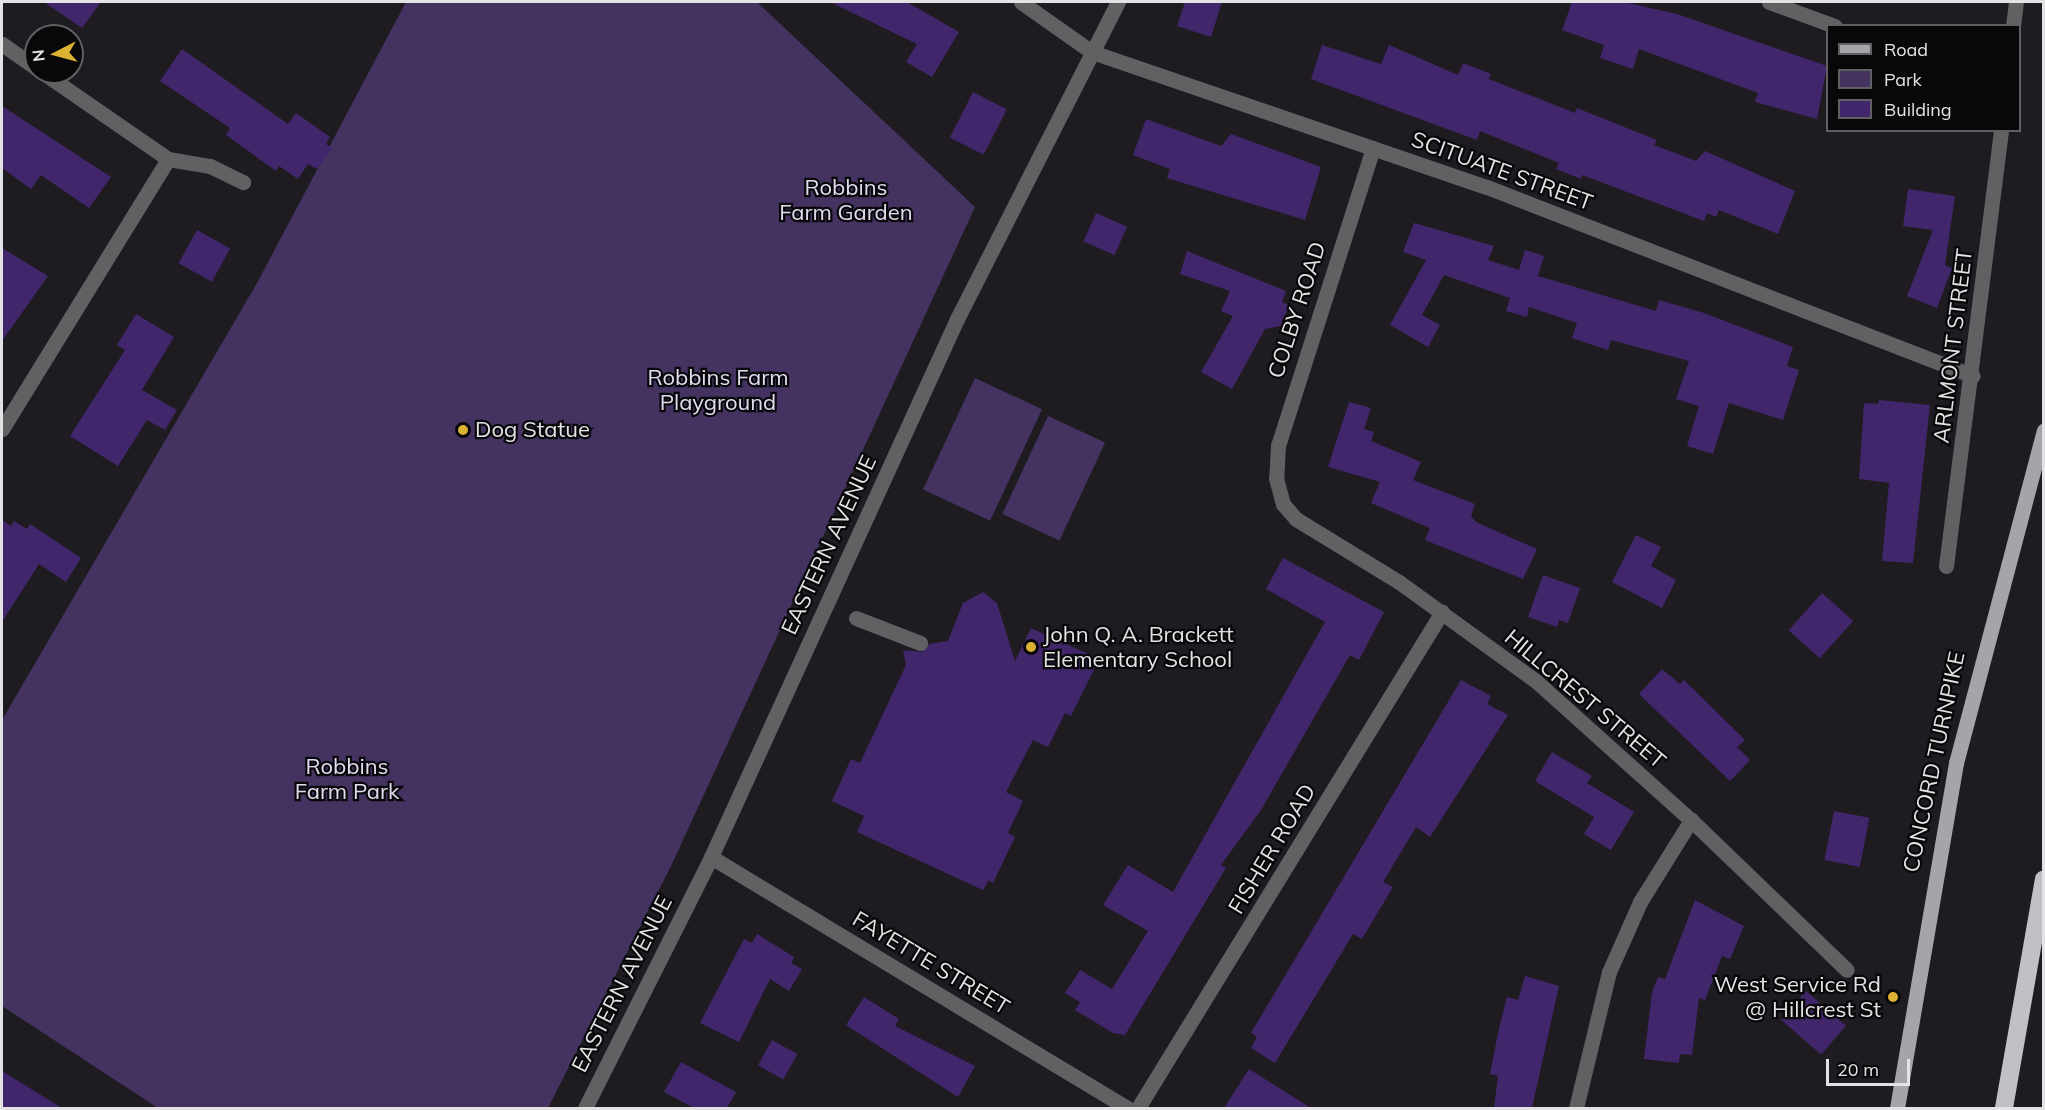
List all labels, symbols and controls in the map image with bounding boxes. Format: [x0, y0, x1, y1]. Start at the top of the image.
north arrow [24, 24, 84, 84]
legend [1826, 24, 2021, 132]
text: Road [1884, 38, 1928, 61]
text: N [28, 49, 49, 63]
text: Park [1884, 68, 1922, 91]
text: Building [1884, 98, 1952, 121]
street label: SCITUATE STREET [1408, 126, 1596, 216]
park label: Robbins Farm Garden [779, 174, 913, 226]
street label: COLBY ROAD [1263, 239, 1331, 381]
street label: ARLMONT STREET [1928, 247, 1978, 445]
park label: Robbins Farm Playground [647, 364, 789, 416]
place label: Dog Statue [475, 417, 590, 443]
marker: Dog Statue [456, 423, 470, 437]
street label: EASTERN AVENUE [776, 451, 882, 639]
place label: John Q. A. Brackett Elementary School [1043, 621, 1234, 672]
street label: HILLCREST STREET [1499, 624, 1671, 774]
marker: John Q. A. Brackett Elementary School [1024, 640, 1038, 654]
street label: CONCORD TURNPIKE [1898, 649, 1970, 875]
park label: Robbins Farm Park [295, 753, 399, 804]
street label: FISHER ROAD [1223, 779, 1321, 919]
street label: EASTERN AVENUE [566, 891, 678, 1077]
street label: FAYETTE STREET [848, 906, 1014, 1020]
place label: West Service Rd @ Hillcrest St [1714, 971, 1881, 1022]
marker: West Service Rd @ Hillcrest St [1886, 990, 1900, 1004]
scale bar [1829, 1047, 1913, 1085]
text: 20 m [1837, 1058, 1879, 1081]

